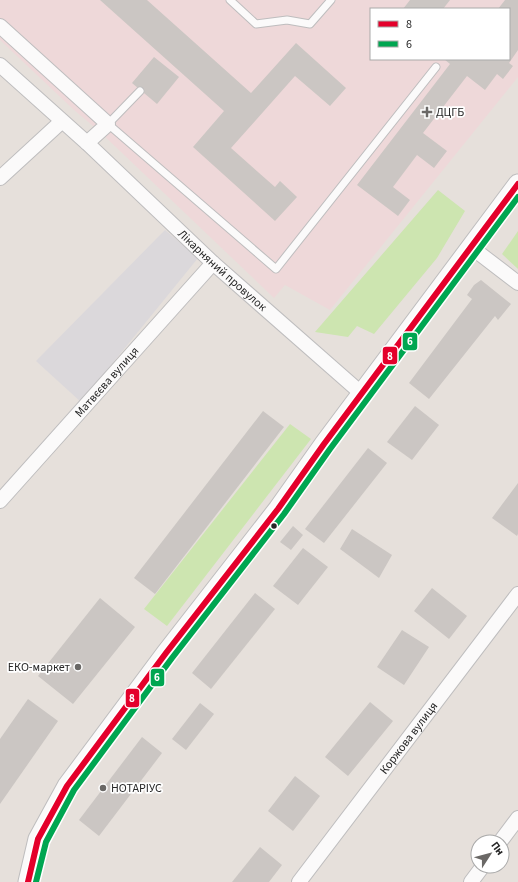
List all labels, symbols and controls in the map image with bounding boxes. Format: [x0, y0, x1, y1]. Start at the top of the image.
legend [370, 8, 510, 60]
text: 8 [406, 16, 412, 33]
text: 6 [406, 36, 412, 53]
place label: ДЦГБ [436, 104, 464, 121]
marker: ДЦГБ [421, 106, 433, 118]
street label: Лікарняний провулок [174, 225, 271, 315]
line badge: 6 [402, 332, 418, 351]
text: 6 [407, 334, 413, 349]
street label: Матвєєва вулиця [71, 343, 143, 421]
line badge: 8 [382, 346, 398, 365]
text: 8 [387, 349, 393, 364]
unlabelled marker [269, 521, 279, 531]
place label: ЕКО-маркет [8, 659, 70, 676]
marker: ЕКО-маркет [73, 662, 83, 672]
line badge: 6 [150, 668, 165, 687]
text: 6 [154, 670, 160, 685]
line badge: 8 [125, 688, 140, 708]
text: 8 [129, 691, 135, 706]
street label: Коржова вулиця [376, 698, 442, 778]
place label: НОТАРІУС [111, 780, 162, 797]
marker: НОТАРІУС [98, 783, 108, 793]
north arrow [470, 834, 510, 874]
text: Пн [488, 838, 508, 858]

